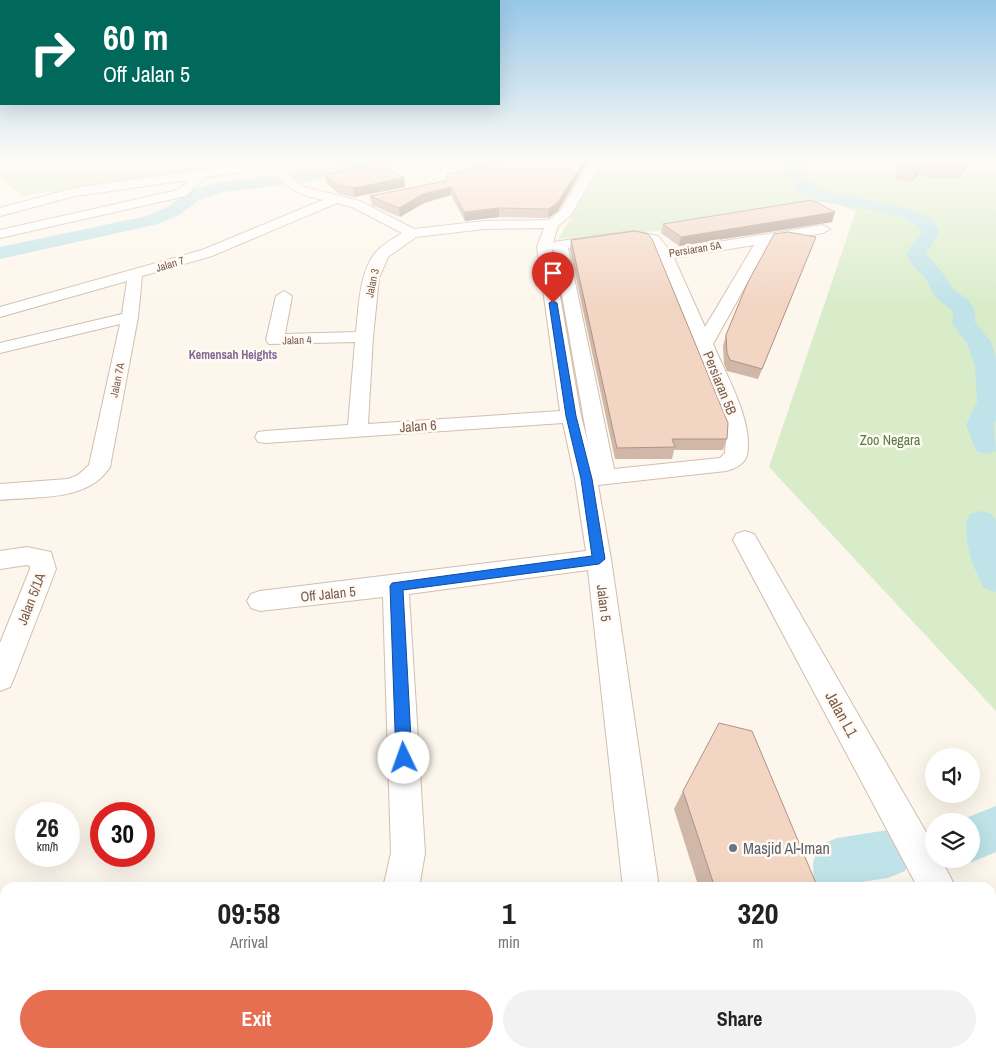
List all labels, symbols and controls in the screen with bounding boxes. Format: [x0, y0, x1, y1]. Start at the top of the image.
text: 60 m [103, 14, 168, 61]
icon: right [20, 20, 85, 85]
text: Off Jalan 5 [103, 59, 190, 89]
street label: Persiaran 5A [668, 238, 723, 260]
pin [532, 252, 574, 303]
street label: Jalan 7 [154, 253, 186, 275]
icon: arrive [539, 259, 567, 287]
street label: Jalan 3 [362, 267, 382, 299]
street label: Jalan 4 [282, 332, 312, 348]
district label: Kemensah Heights [189, 347, 278, 363]
street label: Persiaran 5B [699, 349, 741, 418]
street label: Jalan 7A [107, 360, 128, 399]
street label: Jalan 6 [399, 416, 437, 436]
park label: Zoo Negara [860, 431, 921, 449]
street label: Jalan 5/1A [13, 570, 49, 628]
street label: Off Jalan 5 [300, 582, 356, 606]
street label: Jalan 5 [593, 584, 615, 622]
street label: Jalan L1 [820, 687, 864, 742]
position arrow [377, 731, 429, 783]
map controls [925, 748, 980, 868]
button: sound [925, 748, 980, 803]
speed limit sign: 30 [90, 802, 155, 867]
text: 26 [36, 811, 59, 845]
button: layers [925, 813, 980, 868]
place label: Masjid Al-Iman [743, 837, 830, 859]
text: km/h [37, 839, 58, 855]
marker: Masjid Al-Iman [727, 842, 739, 854]
text: 09:58 [218, 893, 280, 933]
text: 1 [502, 893, 516, 933]
text: 320 [737, 893, 778, 933]
text: Arrival [230, 931, 268, 953]
text: min [498, 931, 520, 953]
text: m [752, 931, 763, 953]
button: Exit [20, 990, 493, 1048]
button: Share [503, 990, 976, 1048]

